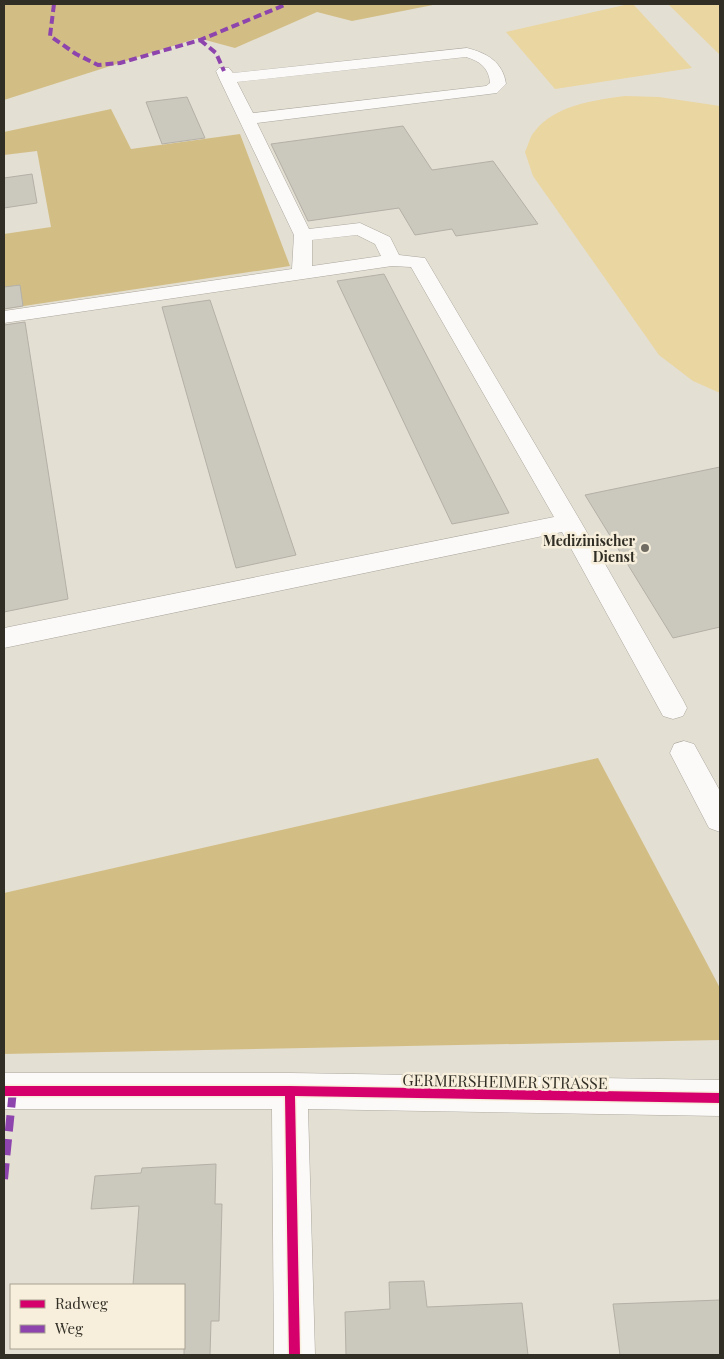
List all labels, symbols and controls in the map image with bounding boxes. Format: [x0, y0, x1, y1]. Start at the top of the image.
place label: Medizinischer Dienst [543, 531, 635, 566]
marker: Medizinischer Dienst [639, 542, 651, 554]
street label: GERMERSHEIMER STRASSE [402, 1069, 608, 1093]
legend [10, 1284, 185, 1349]
text: Radweg [55, 1293, 108, 1313]
text: Weg [54, 1318, 83, 1338]

